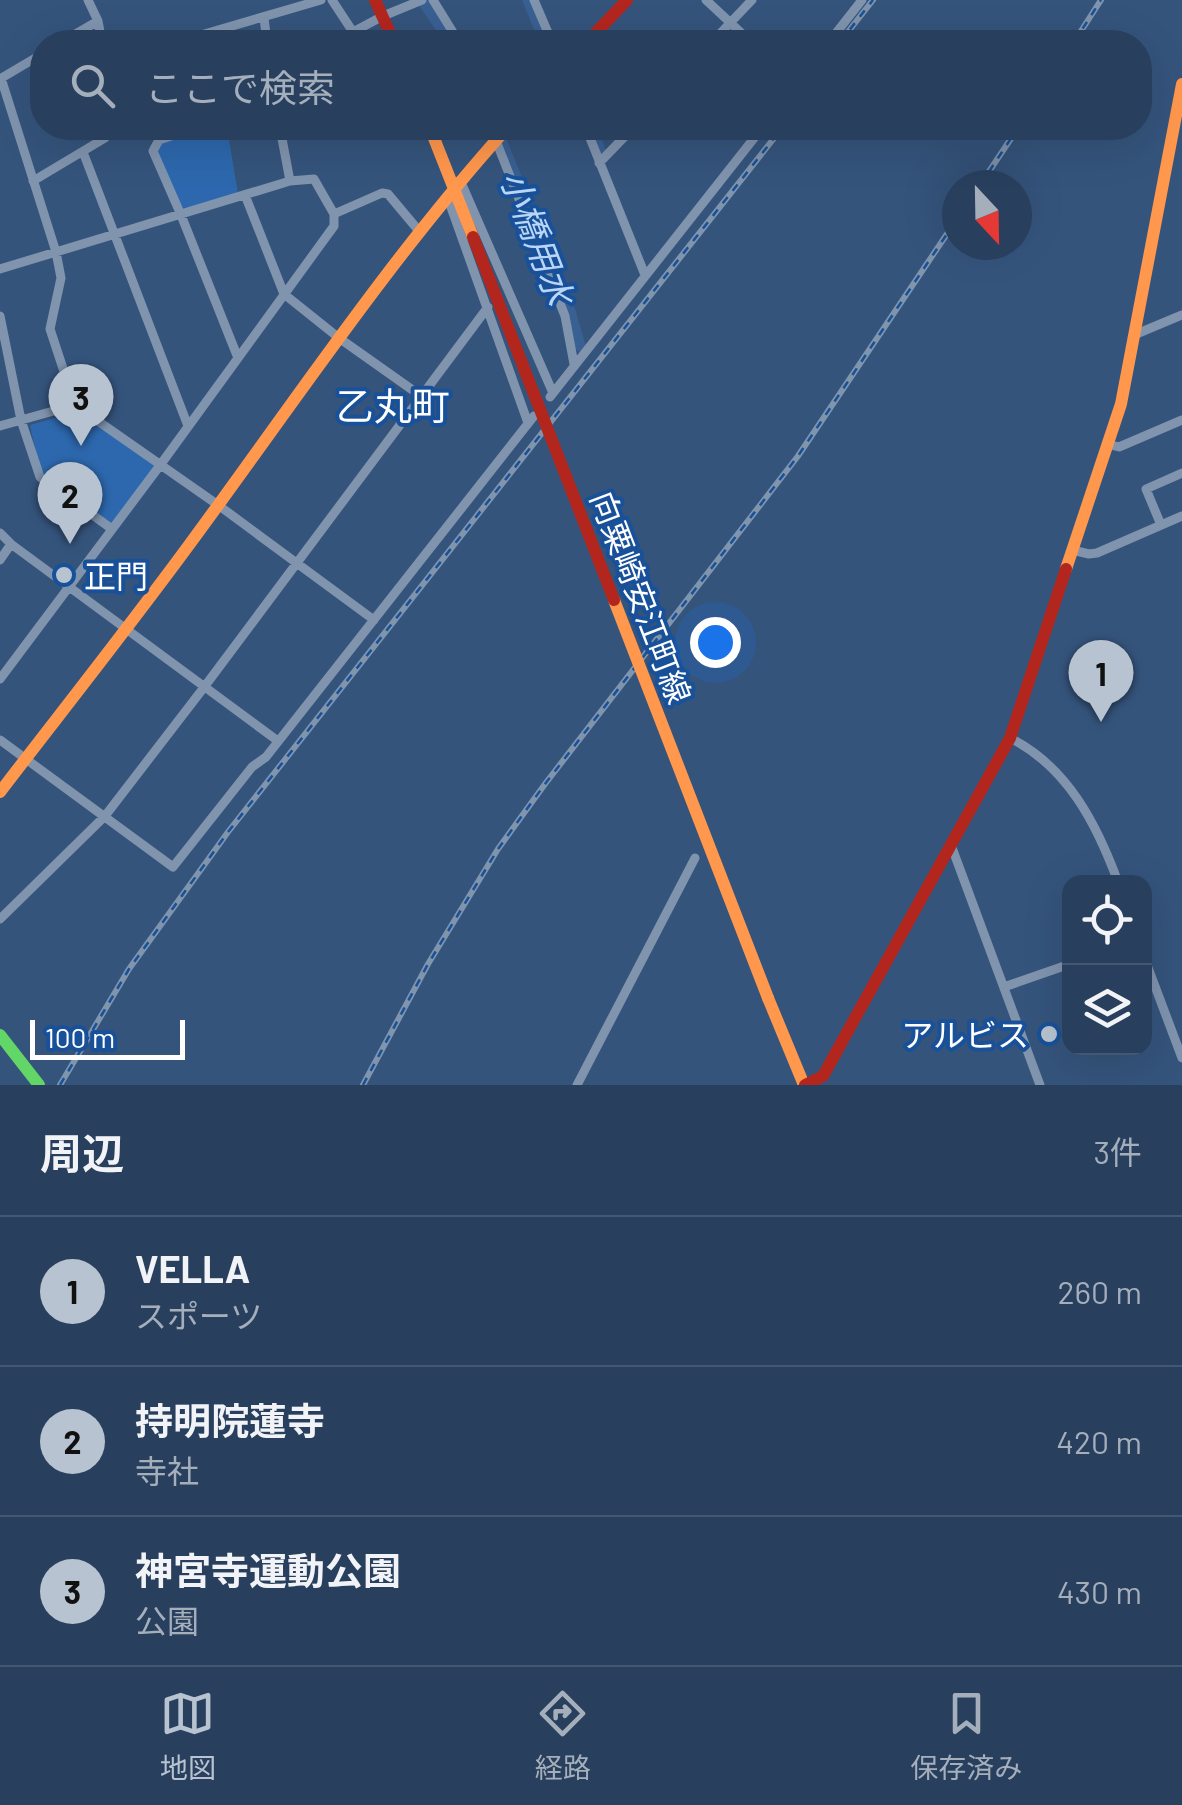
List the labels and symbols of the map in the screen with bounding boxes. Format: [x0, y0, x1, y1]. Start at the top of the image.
water label: 小橋用水 [493, 164, 584, 314]
north arrow [942, 170, 1032, 260]
pin: 3 [48, 364, 114, 446]
district label: 乙丸町 [336, 382, 450, 428]
pin: 2 [38, 462, 102, 544]
street label: 向粟崎安江町線 [584, 486, 700, 708]
place label: 正門 [84, 556, 148, 594]
marker: 正門 [53, 564, 75, 586]
your location [690, 617, 741, 668]
pin: 1 [1068, 640, 1134, 722]
scale bar [30, 1015, 185, 1060]
place label: アルビス [901, 1015, 1029, 1053]
marker: アルビス [1038, 1023, 1060, 1045]

